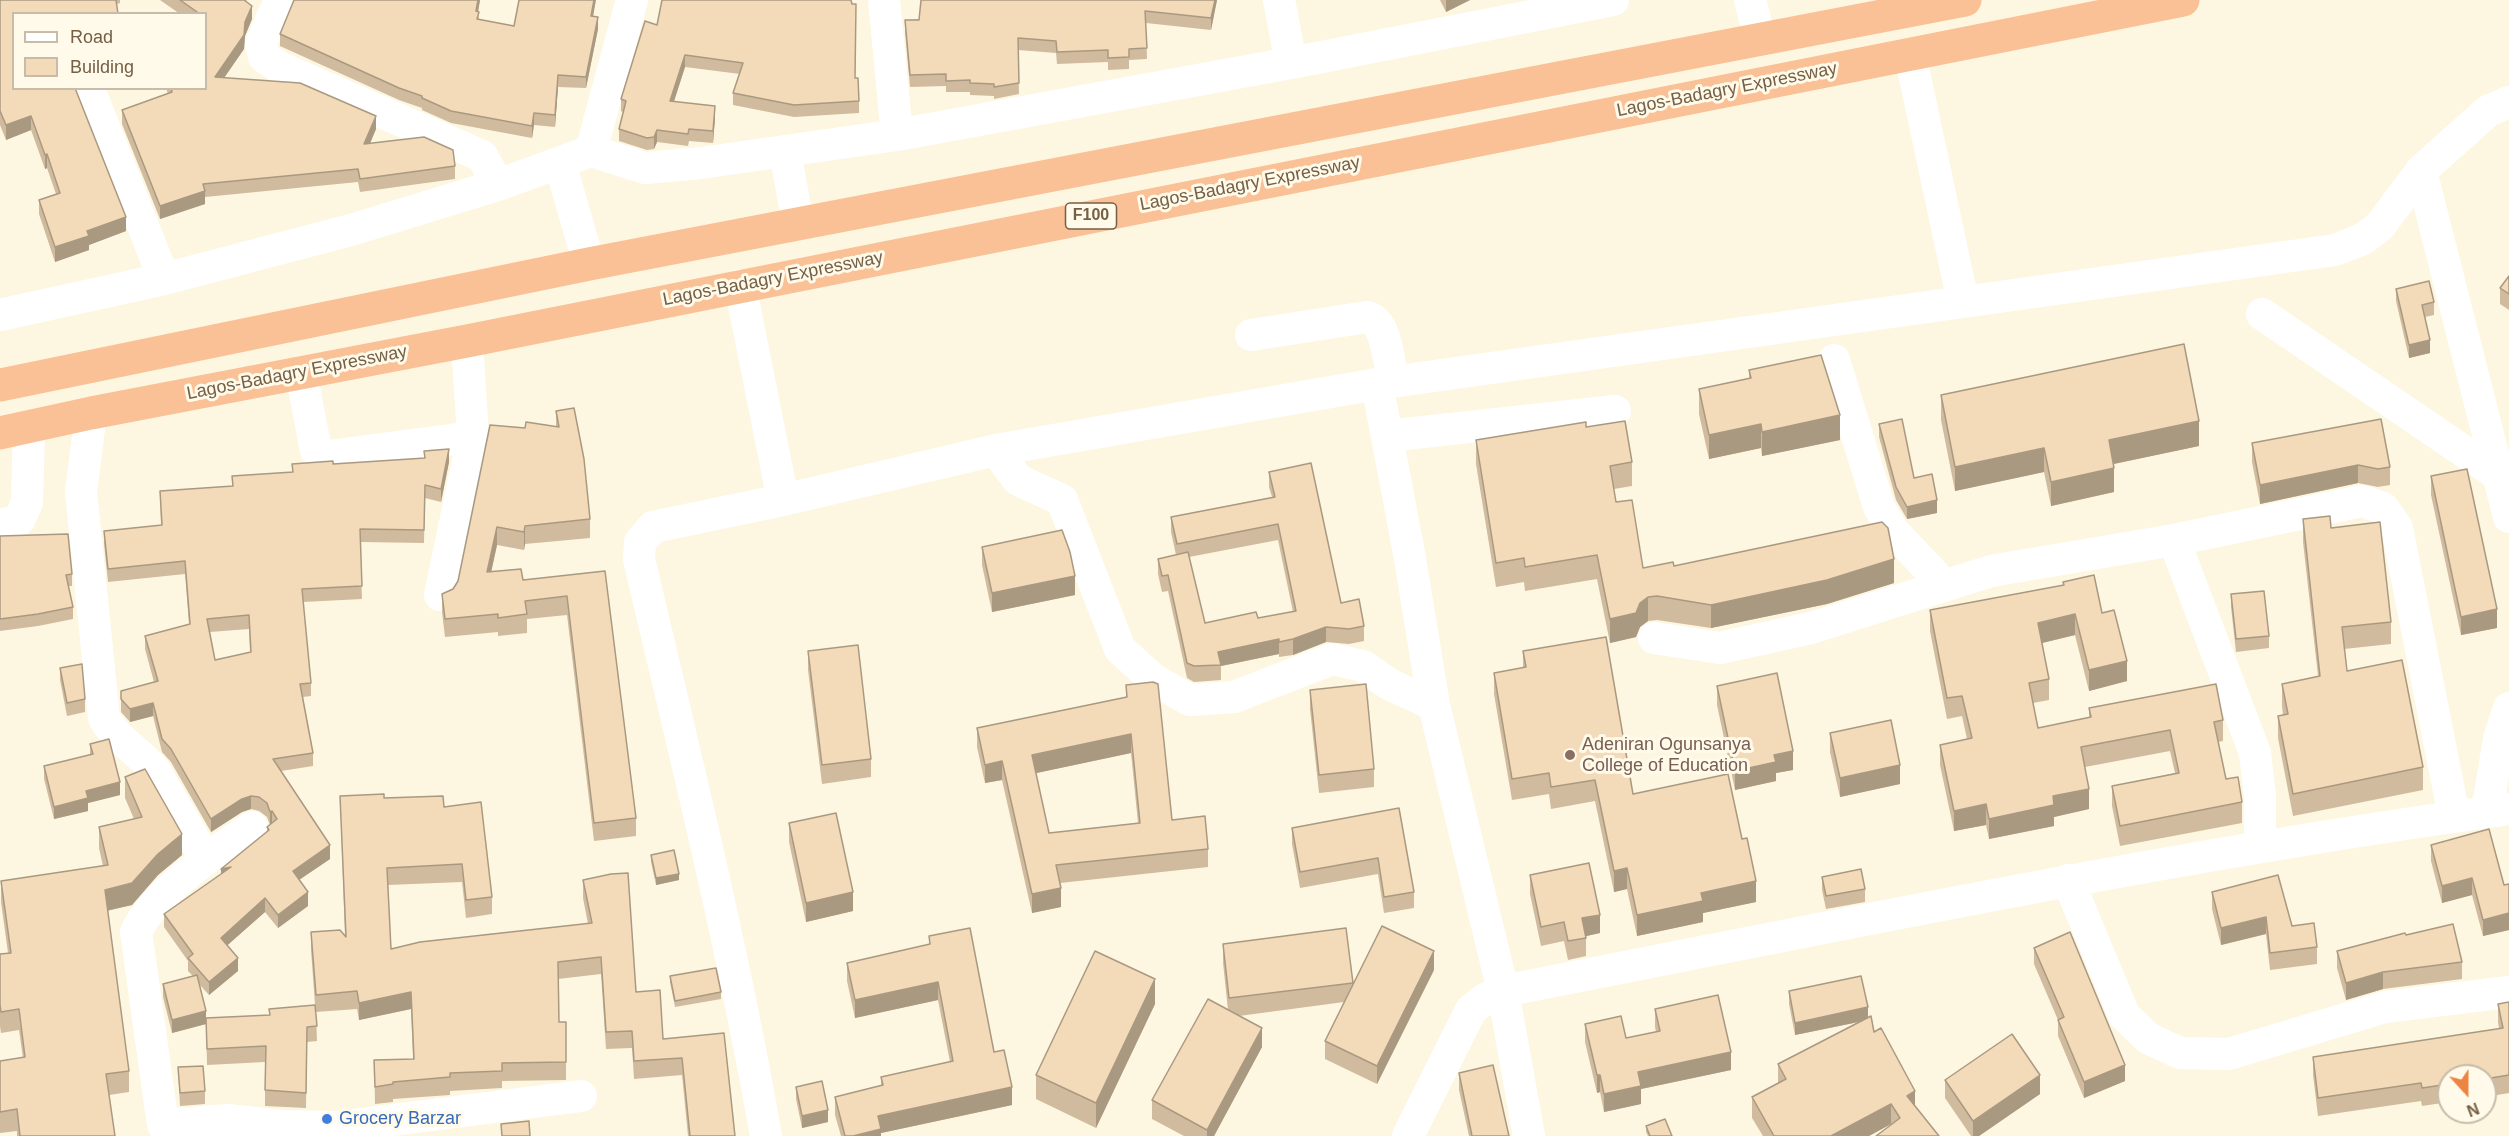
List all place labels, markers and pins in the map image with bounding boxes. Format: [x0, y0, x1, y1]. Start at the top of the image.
place label: Adeniran Ogunsanya College of Education [1582, 734, 1751, 777]
marker: Adeniran Ogunsanya College of Education [1563, 748, 1577, 762]
place label: Grocery Barzar [339, 1108, 461, 1130]
marker: Grocery Barzar [320, 1112, 334, 1126]

